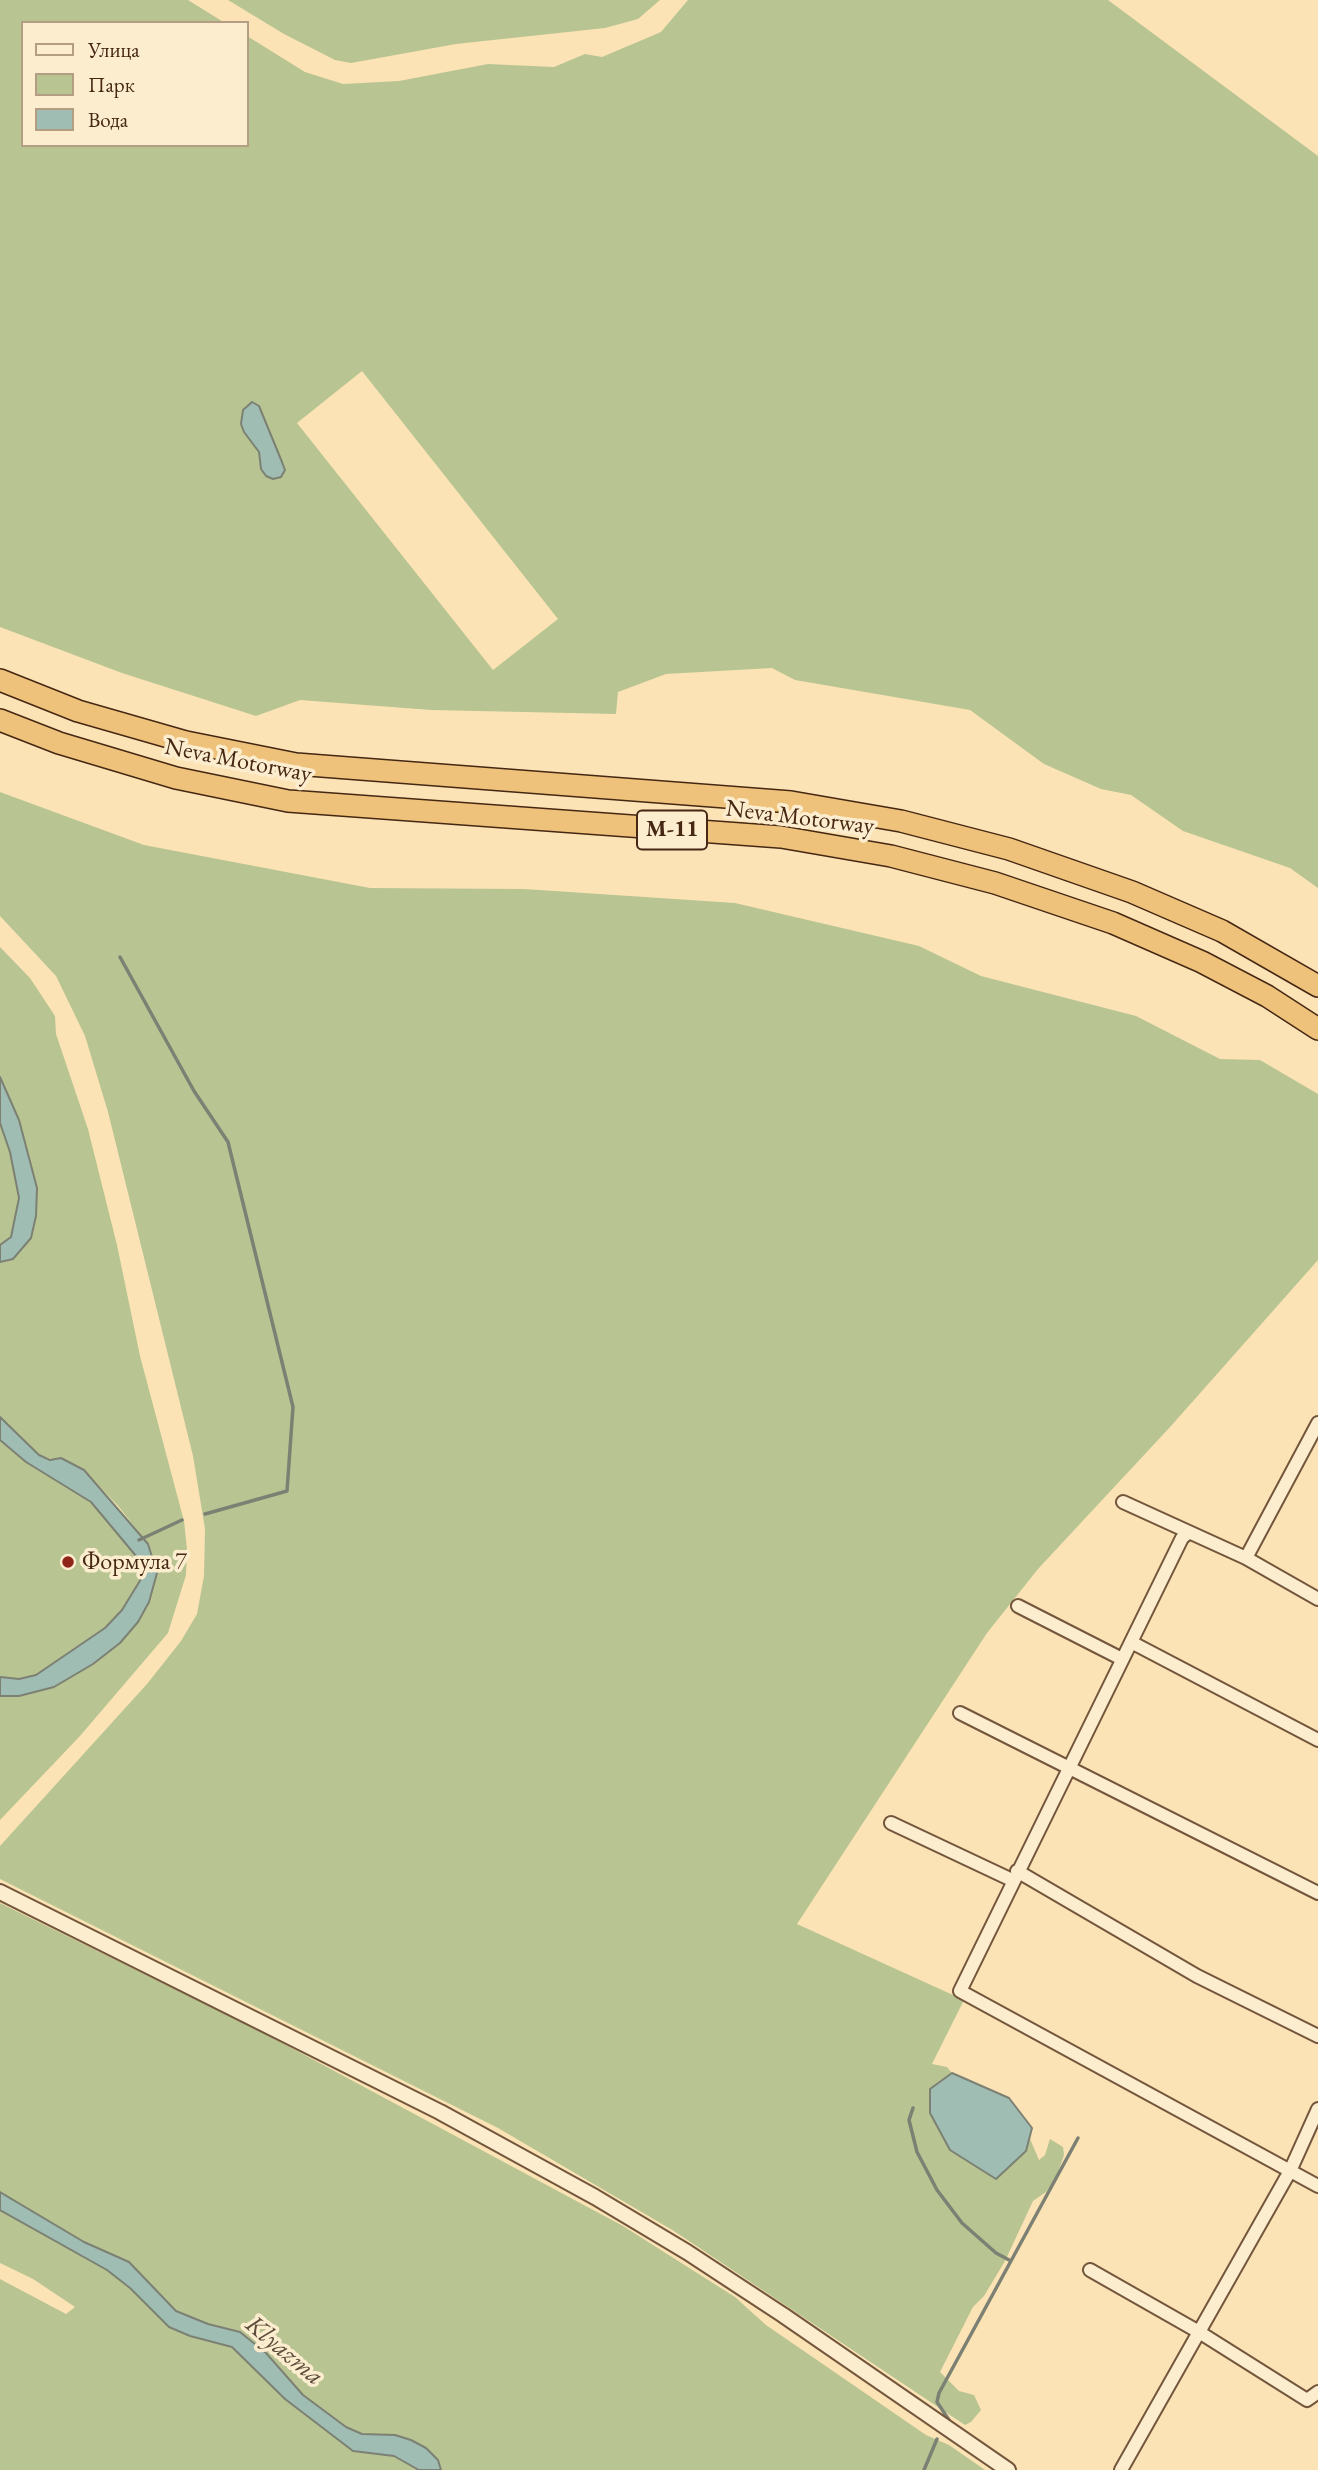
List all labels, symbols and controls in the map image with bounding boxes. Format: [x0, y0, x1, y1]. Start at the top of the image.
legend [21, 21, 248, 147]
text: Улица [88, 36, 140, 63]
text: Парк [88, 71, 135, 98]
text: Вода [88, 106, 128, 133]
street label: Neva Motorway [162, 733, 314, 789]
street label: Neva Motorway [724, 795, 876, 841]
road number: М-11 [637, 810, 707, 850]
place label: Формула 7 [82, 1548, 187, 1576]
marker: Формула 7 [60, 1554, 76, 1570]
water label: Klyazma [239, 2309, 329, 2393]

